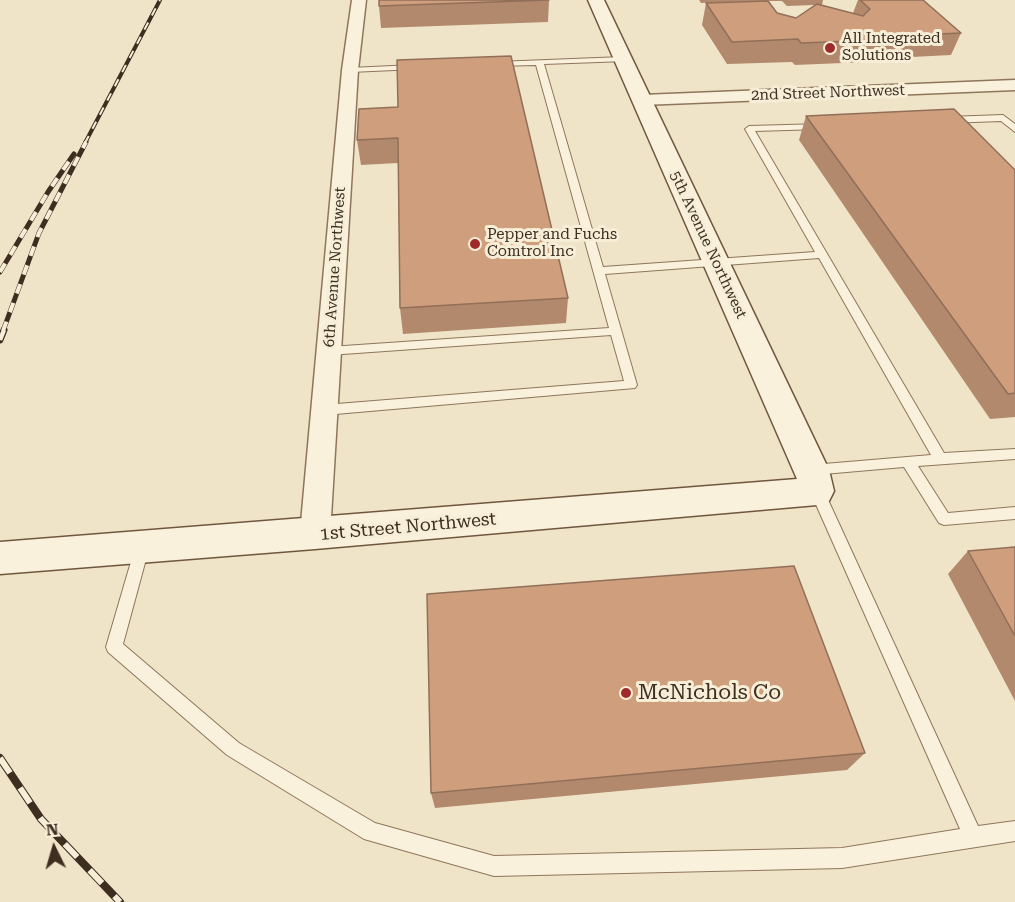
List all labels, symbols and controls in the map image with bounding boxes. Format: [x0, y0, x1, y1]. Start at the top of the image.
place label: All Integrated Solutions [842, 30, 941, 65]
marker: All Integrated Solutions [823, 41, 837, 55]
street label: 2nd Street Northwest [751, 81, 905, 105]
street label: 5th Avenue Northwest [666, 168, 750, 322]
street label: 6th Avenue Northwest [320, 186, 350, 348]
place label: Pepper and Fuchs Comtrol Inc [487, 226, 617, 261]
marker: Pepper and Fuchs Comtrol Inc [468, 237, 482, 251]
street label: 1st Street Northwest [319, 509, 497, 545]
place label: McNichols Co [638, 680, 781, 706]
marker: McNichols Co [619, 686, 633, 700]
north arrow [24, 818, 84, 878]
text: N [45, 820, 59, 840]

